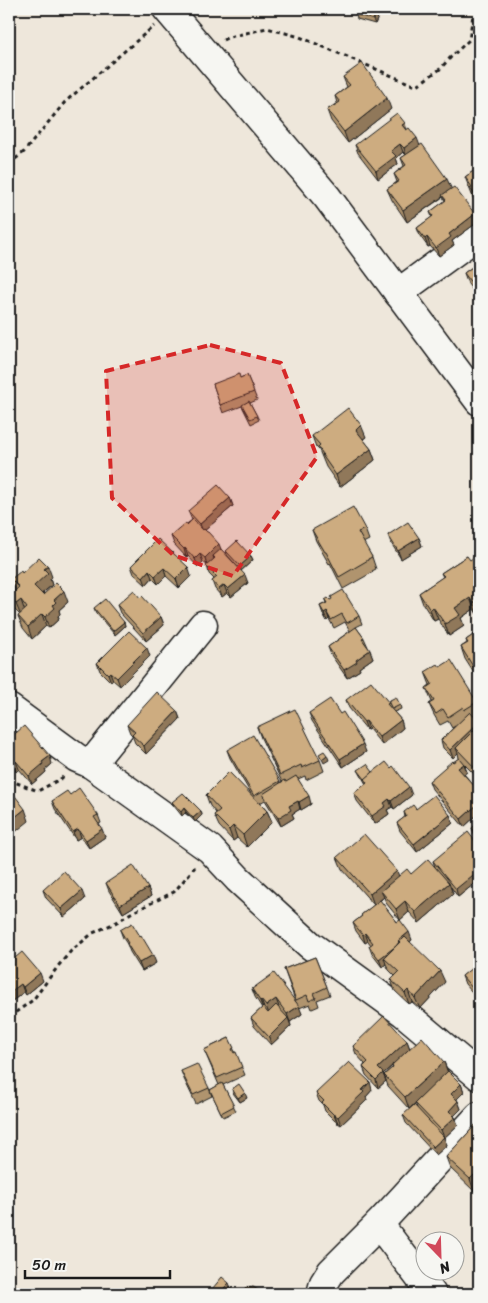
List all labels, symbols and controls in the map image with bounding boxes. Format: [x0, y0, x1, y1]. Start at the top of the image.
north arrow [416, 1230, 466, 1280]
scale bar [25, 1248, 170, 1280]
text: 50 m [32, 1252, 67, 1278]
text: N [435, 1254, 455, 1281]

